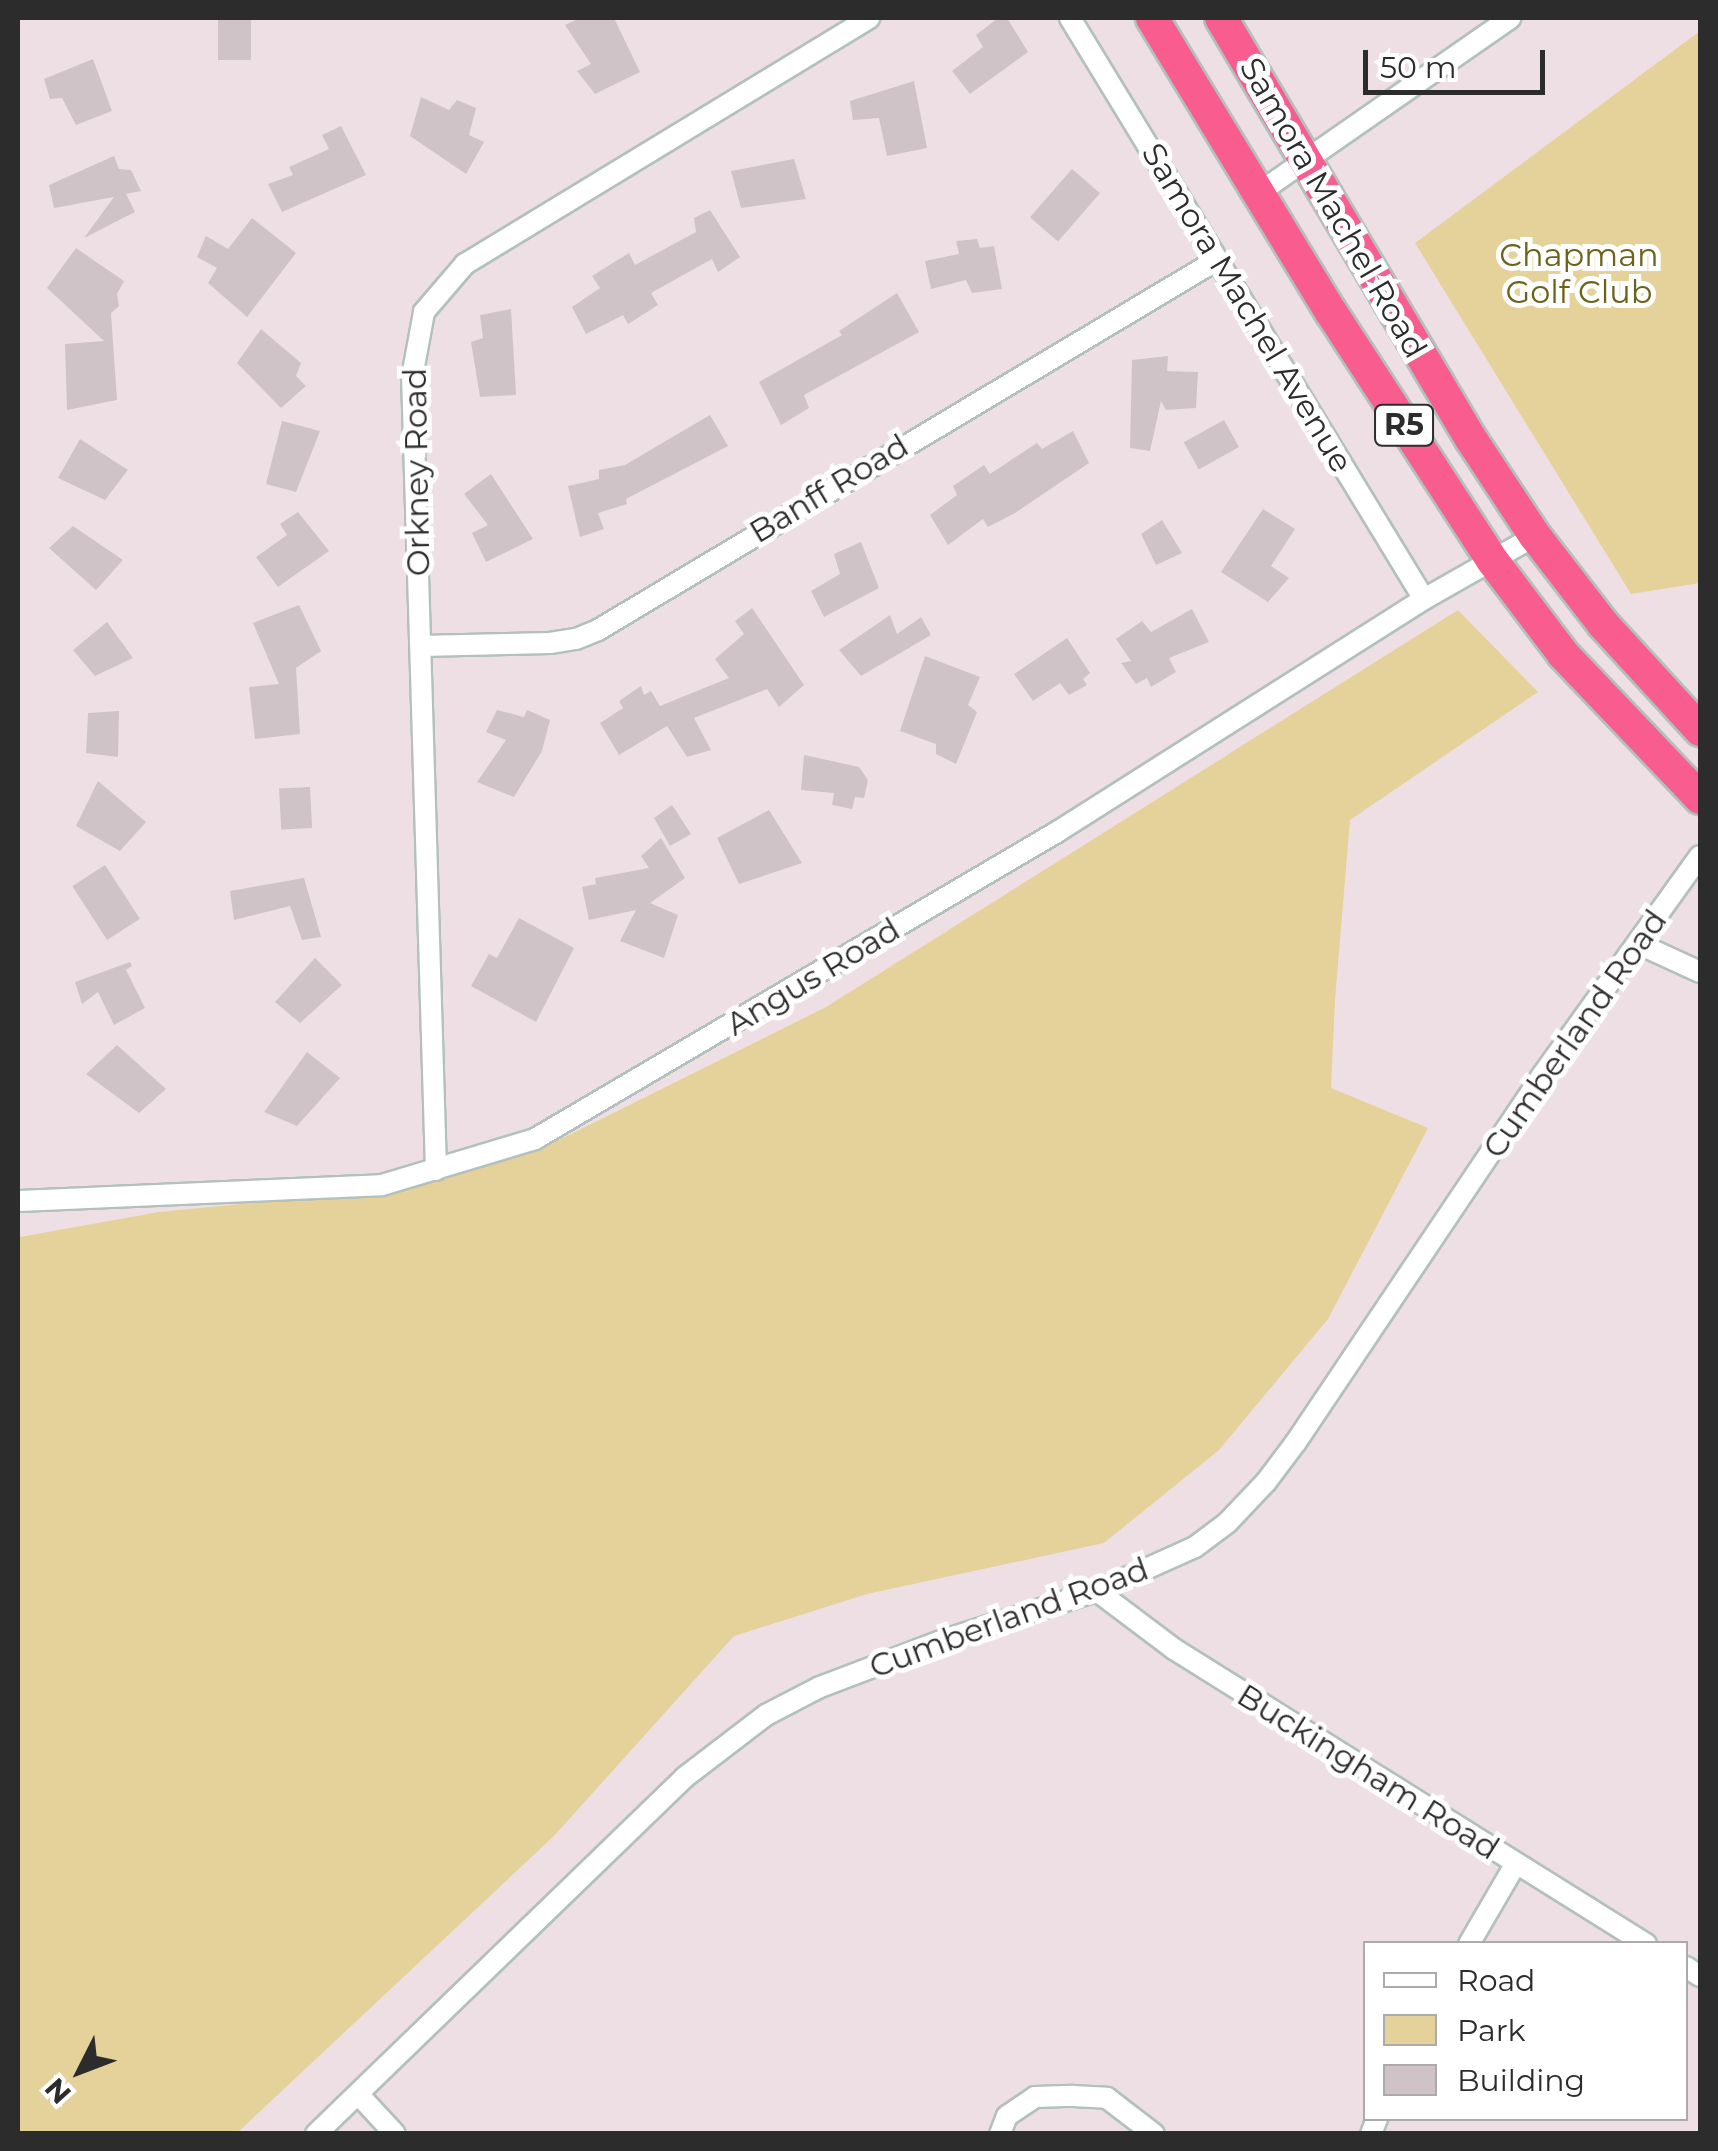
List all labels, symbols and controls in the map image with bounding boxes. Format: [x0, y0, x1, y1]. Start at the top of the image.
scale bar [1368, 30, 1550, 92]
text: 50 m [1380, 49, 1457, 86]
street label: Samora Machel Road [1231, 51, 1435, 365]
street label: Samora Machel Avenue [1133, 136, 1361, 480]
park label: Chapman Golf Club [1499, 237, 1659, 312]
street label: Orkney Road [396, 367, 438, 577]
road number: R5 [1374, 400, 1434, 450]
street label: Banff Road [743, 427, 915, 551]
street label: Cumberland Road [1475, 903, 1675, 1165]
street label: Angus Road [719, 910, 907, 1044]
street label: Cumberland Road [864, 1550, 1154, 1686]
street label: Buckingham Road [1230, 1676, 1506, 1868]
legend [1363, 1941, 1688, 2121]
text: Road [1457, 1962, 1535, 1999]
text: Park [1457, 2012, 1526, 2049]
north arrow [30, 2021, 130, 2121]
text: Building [1457, 2062, 1585, 2099]
text: N [38, 2071, 78, 2111]

